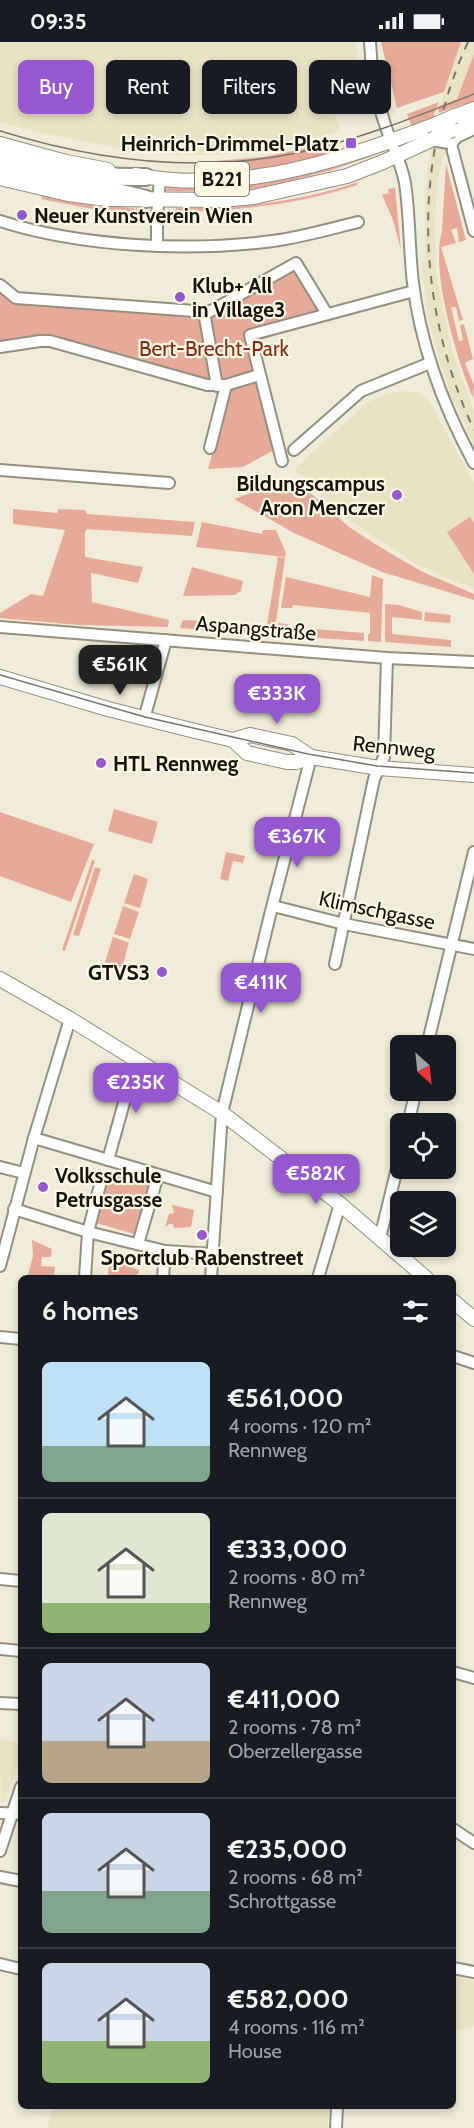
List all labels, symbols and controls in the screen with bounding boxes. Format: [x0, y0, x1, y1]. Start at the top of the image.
text: 09:35 [30, 8, 86, 35]
chip: Buy [18, 60, 94, 114]
chip: Rent [106, 60, 190, 114]
chip: Filters [202, 60, 297, 114]
chip: New [309, 60, 391, 114]
place label: Heinrich-Drimmel-Platz [121, 131, 339, 156]
marker: Heinrich-Drimmel-Platz [344, 136, 358, 150]
road number: B221 [195, 162, 249, 196]
place label: Neuer Kunstverein Wien [34, 203, 253, 228]
marker: Neuer Kunstverein Wien [15, 208, 29, 222]
place label: Klub+ All in Village3 [192, 273, 285, 322]
marker: Klub+ All in Village3 [173, 290, 187, 304]
park label: Bert-Brecht-Park [139, 336, 290, 361]
place label: Bildungscampus Aron Menczer [236, 471, 385, 520]
marker: Bildungscampus Aron Menczer [390, 488, 404, 502]
street label: Aspangstraße [195, 610, 317, 646]
pin: €561K [78, 645, 162, 696]
text: €561K [93, 652, 147, 676]
pin: €333K [235, 674, 319, 725]
text: €333K [248, 681, 306, 705]
street label: Rennweg [352, 730, 437, 764]
place label: HTL Rennweg [113, 751, 239, 776]
marker: HTL Rennweg [94, 756, 108, 770]
pin: €367K [255, 817, 339, 868]
text: €367K [268, 824, 326, 848]
street label: Klimschgasse [317, 886, 438, 935]
place label: GTVS3 [88, 960, 150, 985]
pin: €411K [219, 963, 303, 1014]
marker: GTVS3 [155, 965, 169, 979]
text: €411K [235, 970, 287, 994]
north arrow [390, 1035, 456, 1101]
map controls [390, 1035, 456, 1257]
pin: €235K [94, 1063, 178, 1114]
text: €235K [107, 1070, 165, 1094]
button: locate [390, 1113, 456, 1179]
pin: €582K [274, 1154, 358, 1205]
text: €582K [287, 1161, 345, 1185]
place label: Volksschule Petrusgasse [55, 1163, 162, 1212]
marker: Volksschule Petrusgasse [36, 1180, 50, 1194]
button: layers [390, 1191, 456, 1257]
marker: Sportclub Rabenstreet [195, 1228, 209, 1242]
place label: Sportclub Rabenstreet [100, 1245, 304, 1270]
text: 6 homes [42, 1295, 139, 1327]
icon: filters [399, 1295, 432, 1328]
text: €561,000 [228, 1382, 344, 1414]
icon: home [90, 1386, 162, 1458]
text: 4 rooms · 120 m² [228, 1414, 371, 1438]
text: Rennweg [228, 1438, 307, 1462]
text: €333,000 [228, 1533, 348, 1565]
icon: home [90, 1537, 162, 1609]
text: 2 rooms · 80 m² [228, 1565, 365, 1589]
text: Rennweg [228, 1589, 307, 1613]
text: €411,000 [228, 1683, 341, 1715]
icon: home [90, 1687, 162, 1759]
text: 2 rooms · 78 m² [228, 1715, 361, 1739]
text: Oberzellergasse [228, 1739, 363, 1763]
text: €235,000 [228, 1833, 347, 1865]
icon: home [90, 1837, 162, 1909]
text: 2 rooms · 68 m² [228, 1865, 363, 1889]
text: Schrottgasse [228, 1889, 336, 1913]
text: €582,000 [228, 1983, 349, 2015]
icon: home [90, 1987, 162, 2059]
text: 4 rooms · 116 m² [228, 2015, 365, 2039]
text: House [228, 2039, 282, 2063]

